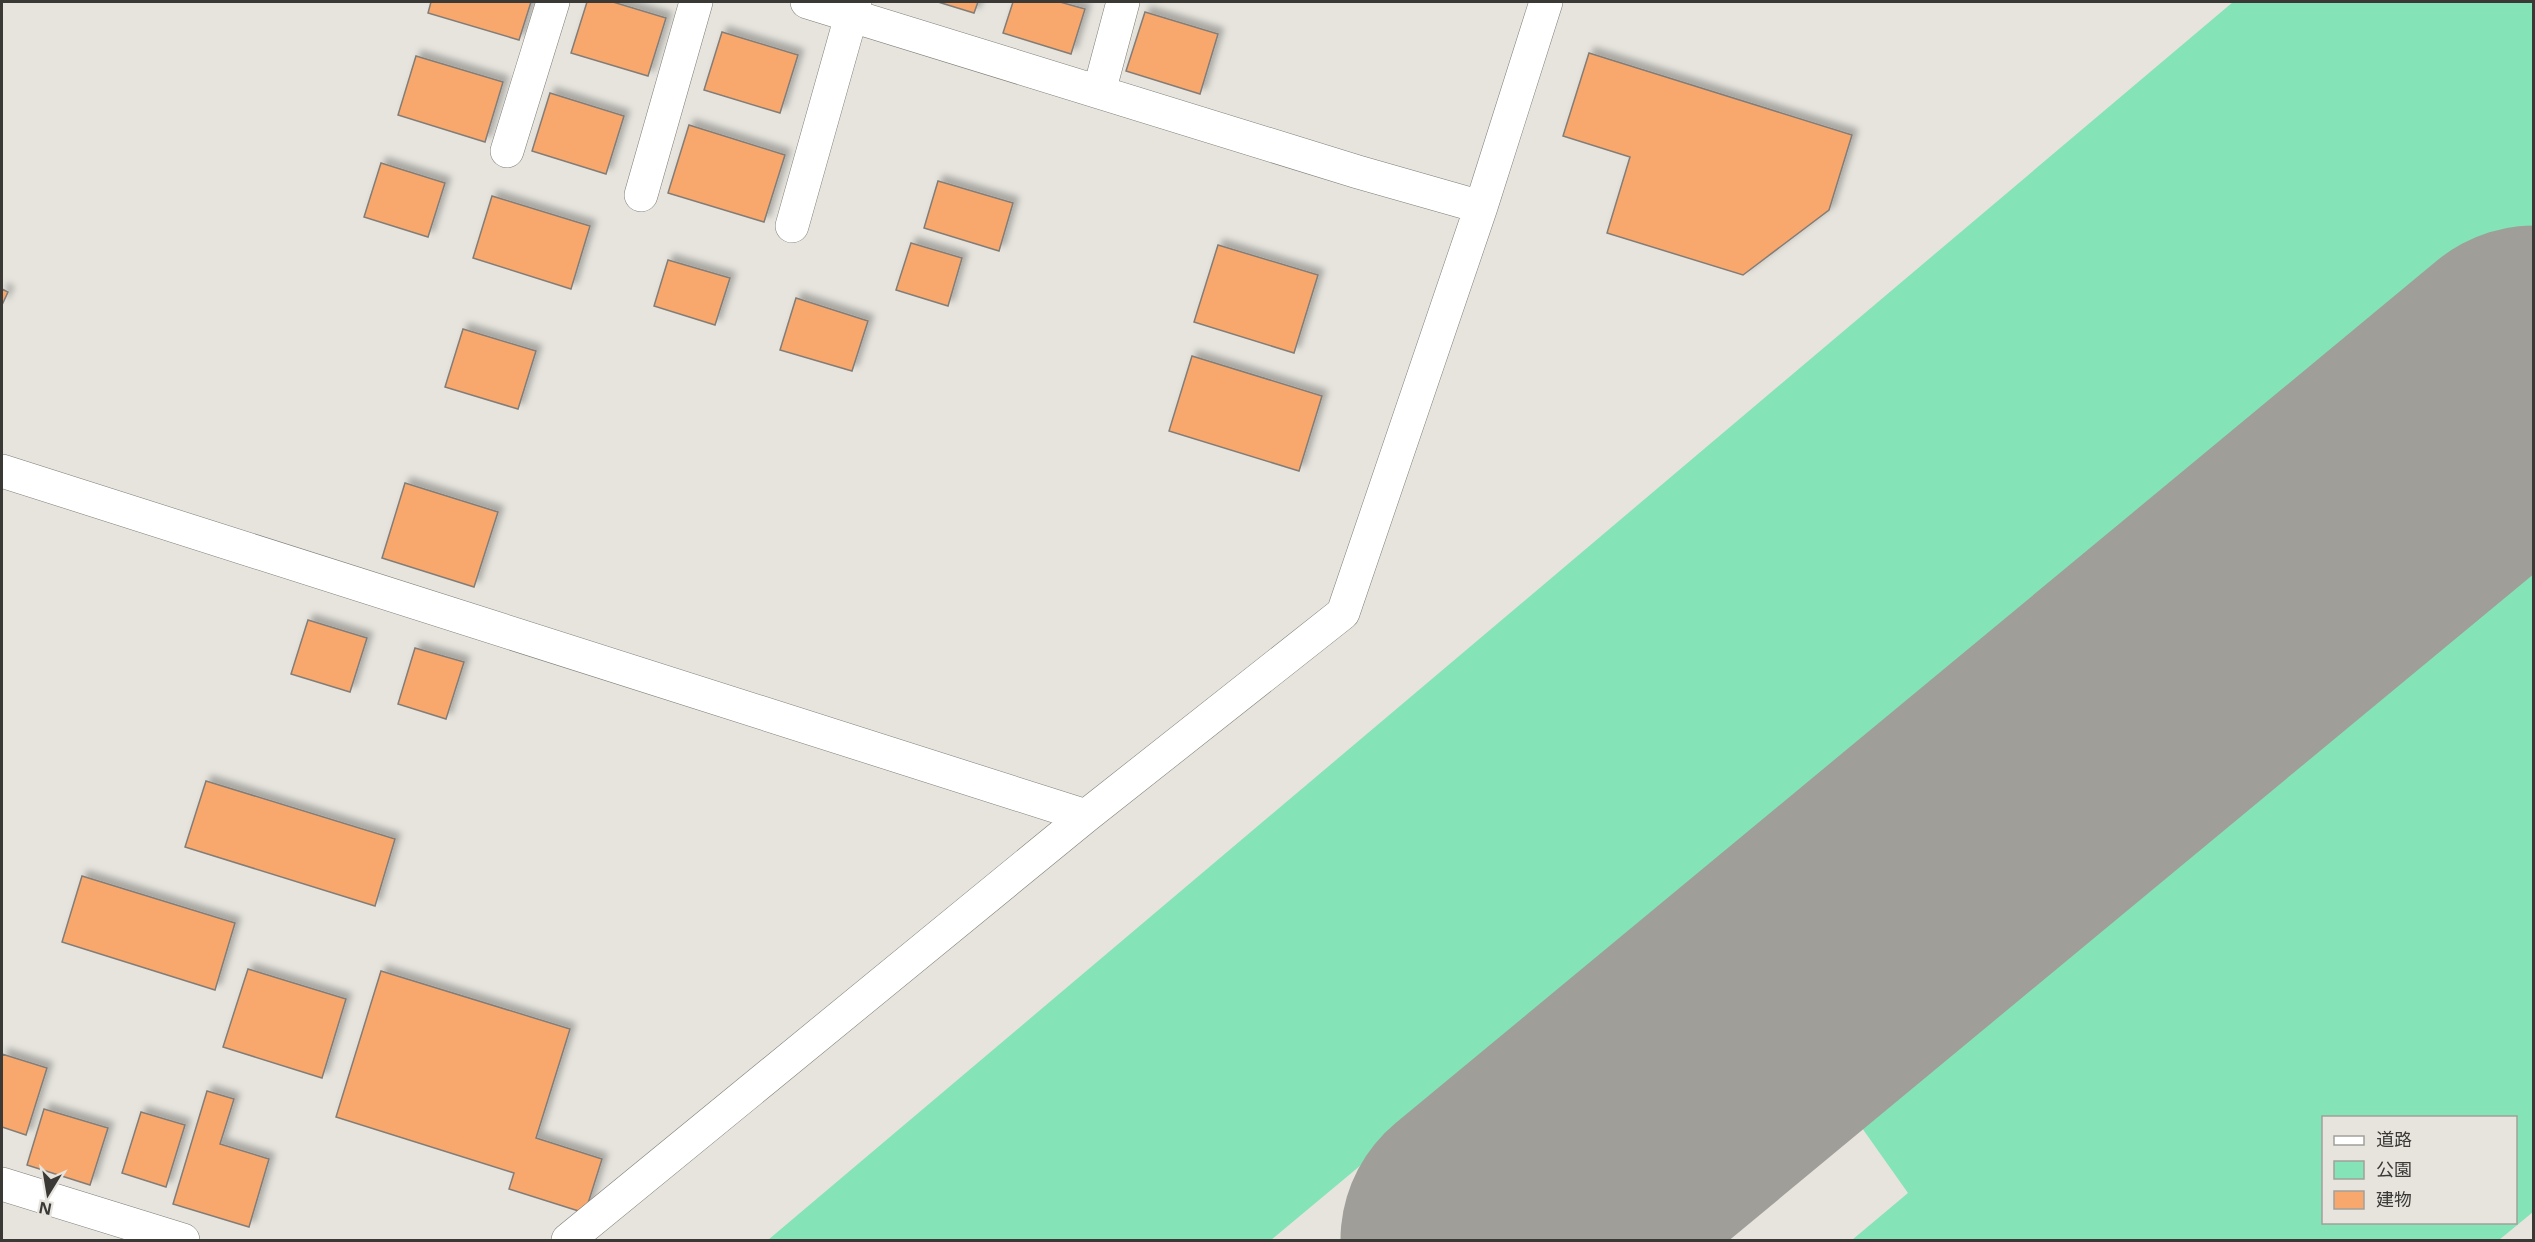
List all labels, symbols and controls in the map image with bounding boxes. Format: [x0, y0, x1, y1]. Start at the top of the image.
legend [2322, 1116, 2517, 1224]
text: 道路 [2376, 1127, 2412, 1151]
text: 公園 [2376, 1157, 2412, 1181]
north arrow [18, 1164, 78, 1224]
text: 建物 [2376, 1187, 2412, 1211]
text: N [37, 1197, 54, 1221]

